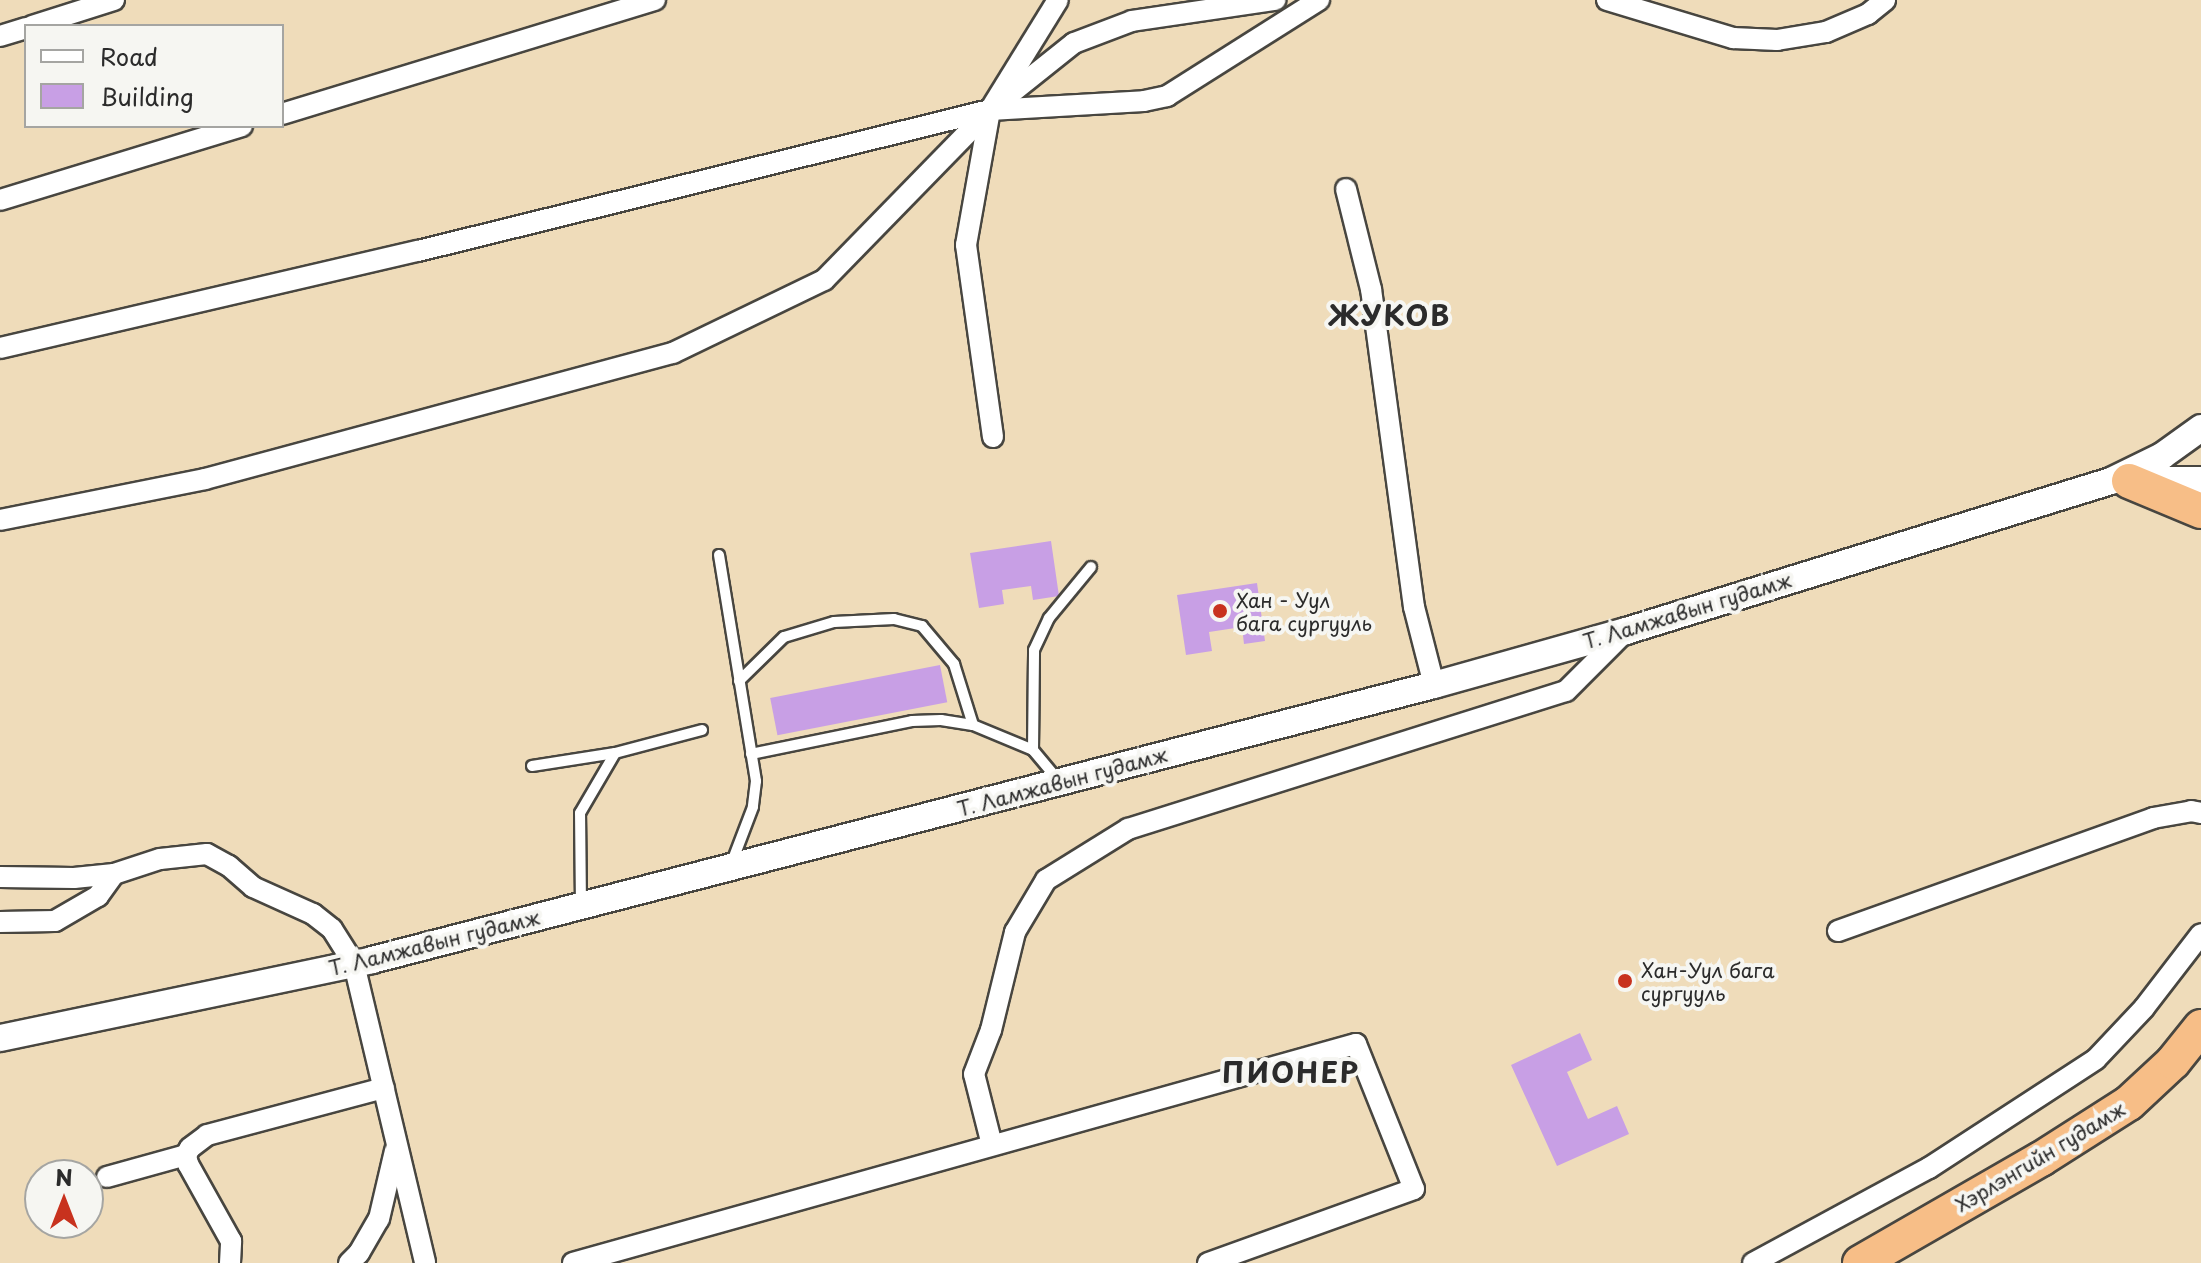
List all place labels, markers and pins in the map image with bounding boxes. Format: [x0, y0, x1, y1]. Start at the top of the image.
place label: Хан - Уул бага сургууль [1236, 588, 1372, 635]
marker: Хан - Уул бага сургууль [1211, 602, 1229, 620]
place label: Хан-Уул бага сургууль [1641, 958, 1775, 1005]
marker: Хан-Уул бага сургууль [1616, 972, 1634, 990]

